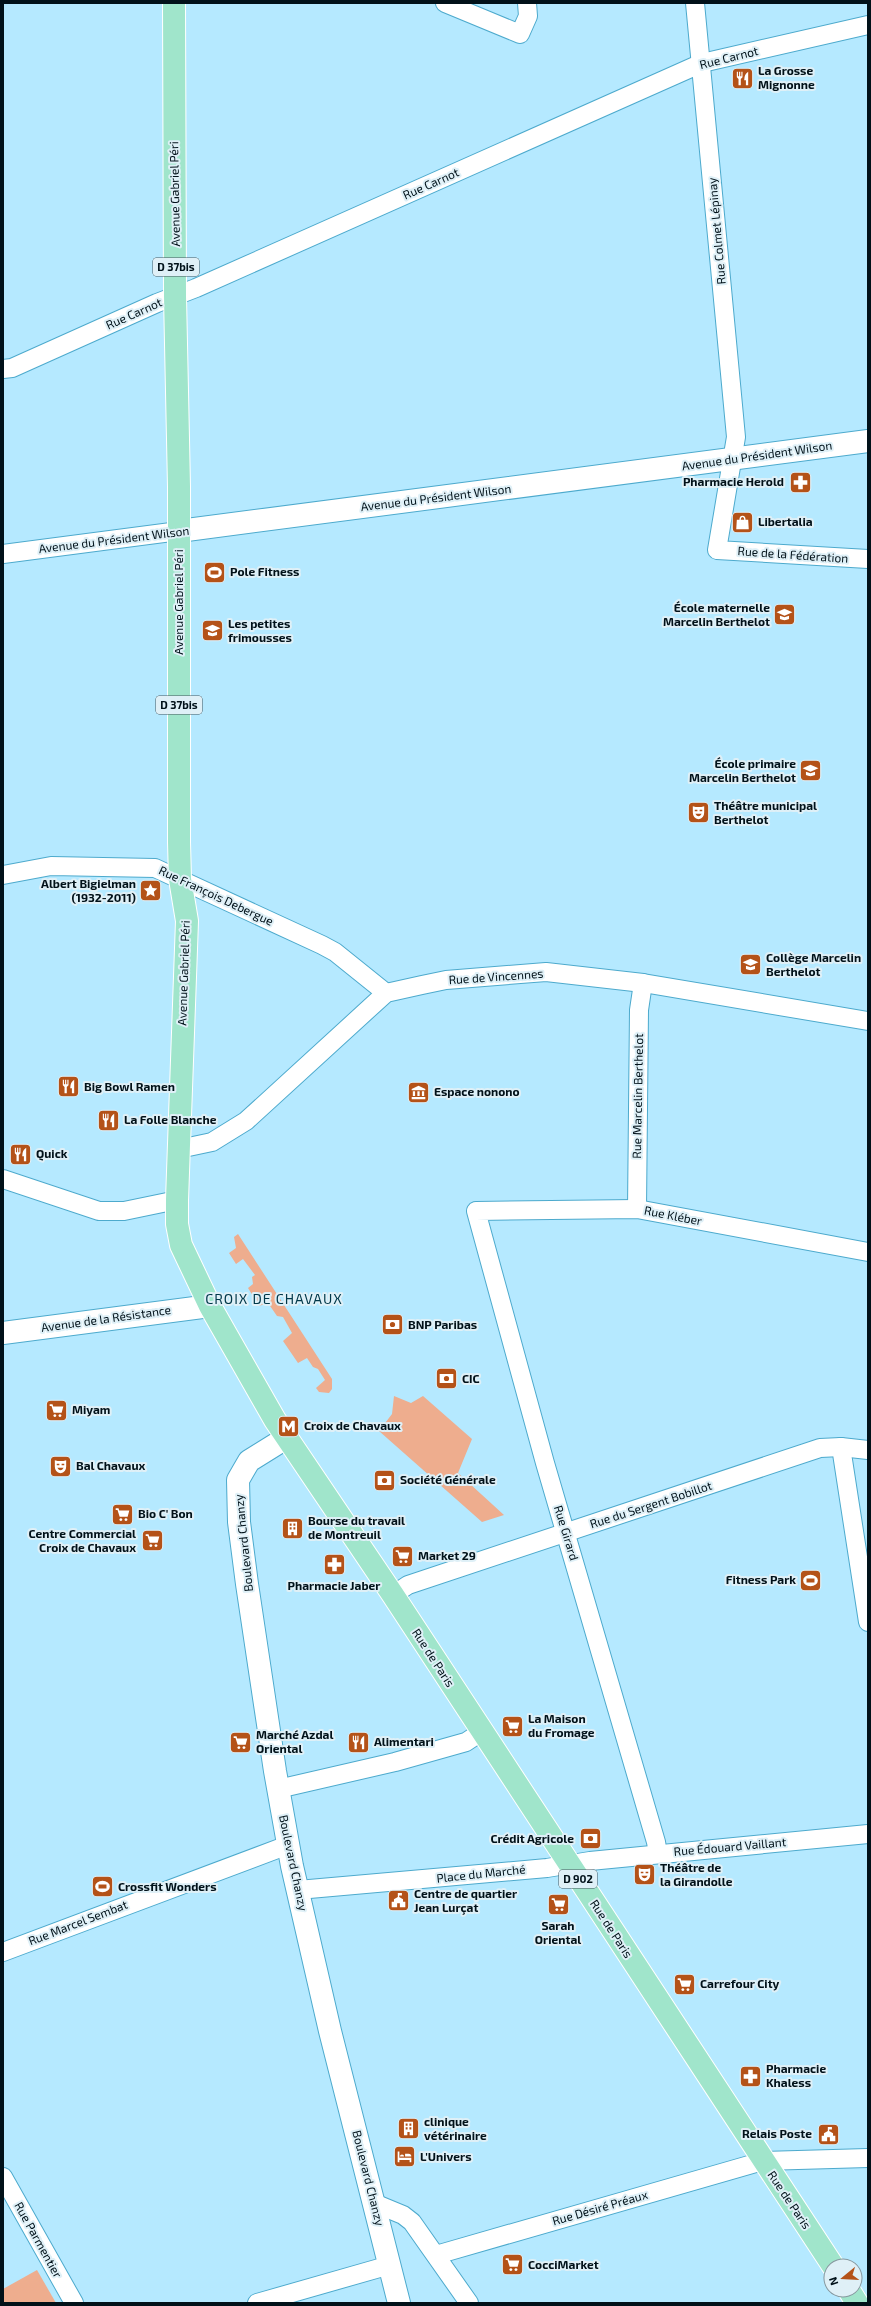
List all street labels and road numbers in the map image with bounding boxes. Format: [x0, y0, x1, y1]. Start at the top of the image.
street label: Rue Carnot [698, 43, 760, 71]
street label: Avenue Gabriel Péri [166, 141, 182, 247]
street label: Rue Carnot [400, 164, 461, 202]
street label: Rue Colmet Lépinay [704, 176, 728, 285]
road number: D 37bis [153, 258, 199, 276]
street label: Rue Carnot [103, 294, 164, 332]
street label: Avenue du Président Wilson [681, 438, 833, 472]
street label: Avenue du Président Wilson [360, 481, 512, 513]
street label: Avenue du Président Wilson [38, 523, 190, 555]
street label: Rue de la Fédération [737, 543, 849, 565]
street label: Avenue Gabriel Péri [171, 549, 185, 655]
road number: D 37bis [156, 696, 202, 714]
street label: Rue François Debergue [156, 862, 276, 929]
street label: Avenue Gabriel Péri [174, 920, 192, 1026]
street label: Rue de Vincennes [448, 966, 544, 986]
street label: Rue Marcelin Berthelot [629, 1033, 645, 1159]
street label: Rue Kléber [643, 1203, 703, 1228]
street label: Avenue de la Résistance [40, 1302, 172, 1334]
street label: Rue du Sergent Bobillot [588, 1478, 714, 1530]
street label: Boulevard Chanzy [231, 1493, 255, 1593]
street label: Rue Girard [552, 1503, 582, 1562]
street label: Rue de Paris [410, 1626, 458, 1689]
street label: Boulevard Chanzy [277, 1813, 311, 1913]
street label: Rue Édouard Vaillant [673, 1834, 787, 1858]
street label: Place du Marché [436, 1861, 526, 1885]
road number: D 902 [559, 1870, 597, 1888]
street label: Rue Marcel Sembat [26, 1897, 130, 1947]
street label: Rue de Paris [588, 1897, 636, 1960]
street label: Boulevard Chanzy [350, 2128, 388, 2228]
street label: Rue de Paris [765, 2168, 814, 2231]
street label: Rue Désiré Préaux [550, 2187, 650, 2227]
street label: Rue Parmentier [12, 2199, 66, 2280]

